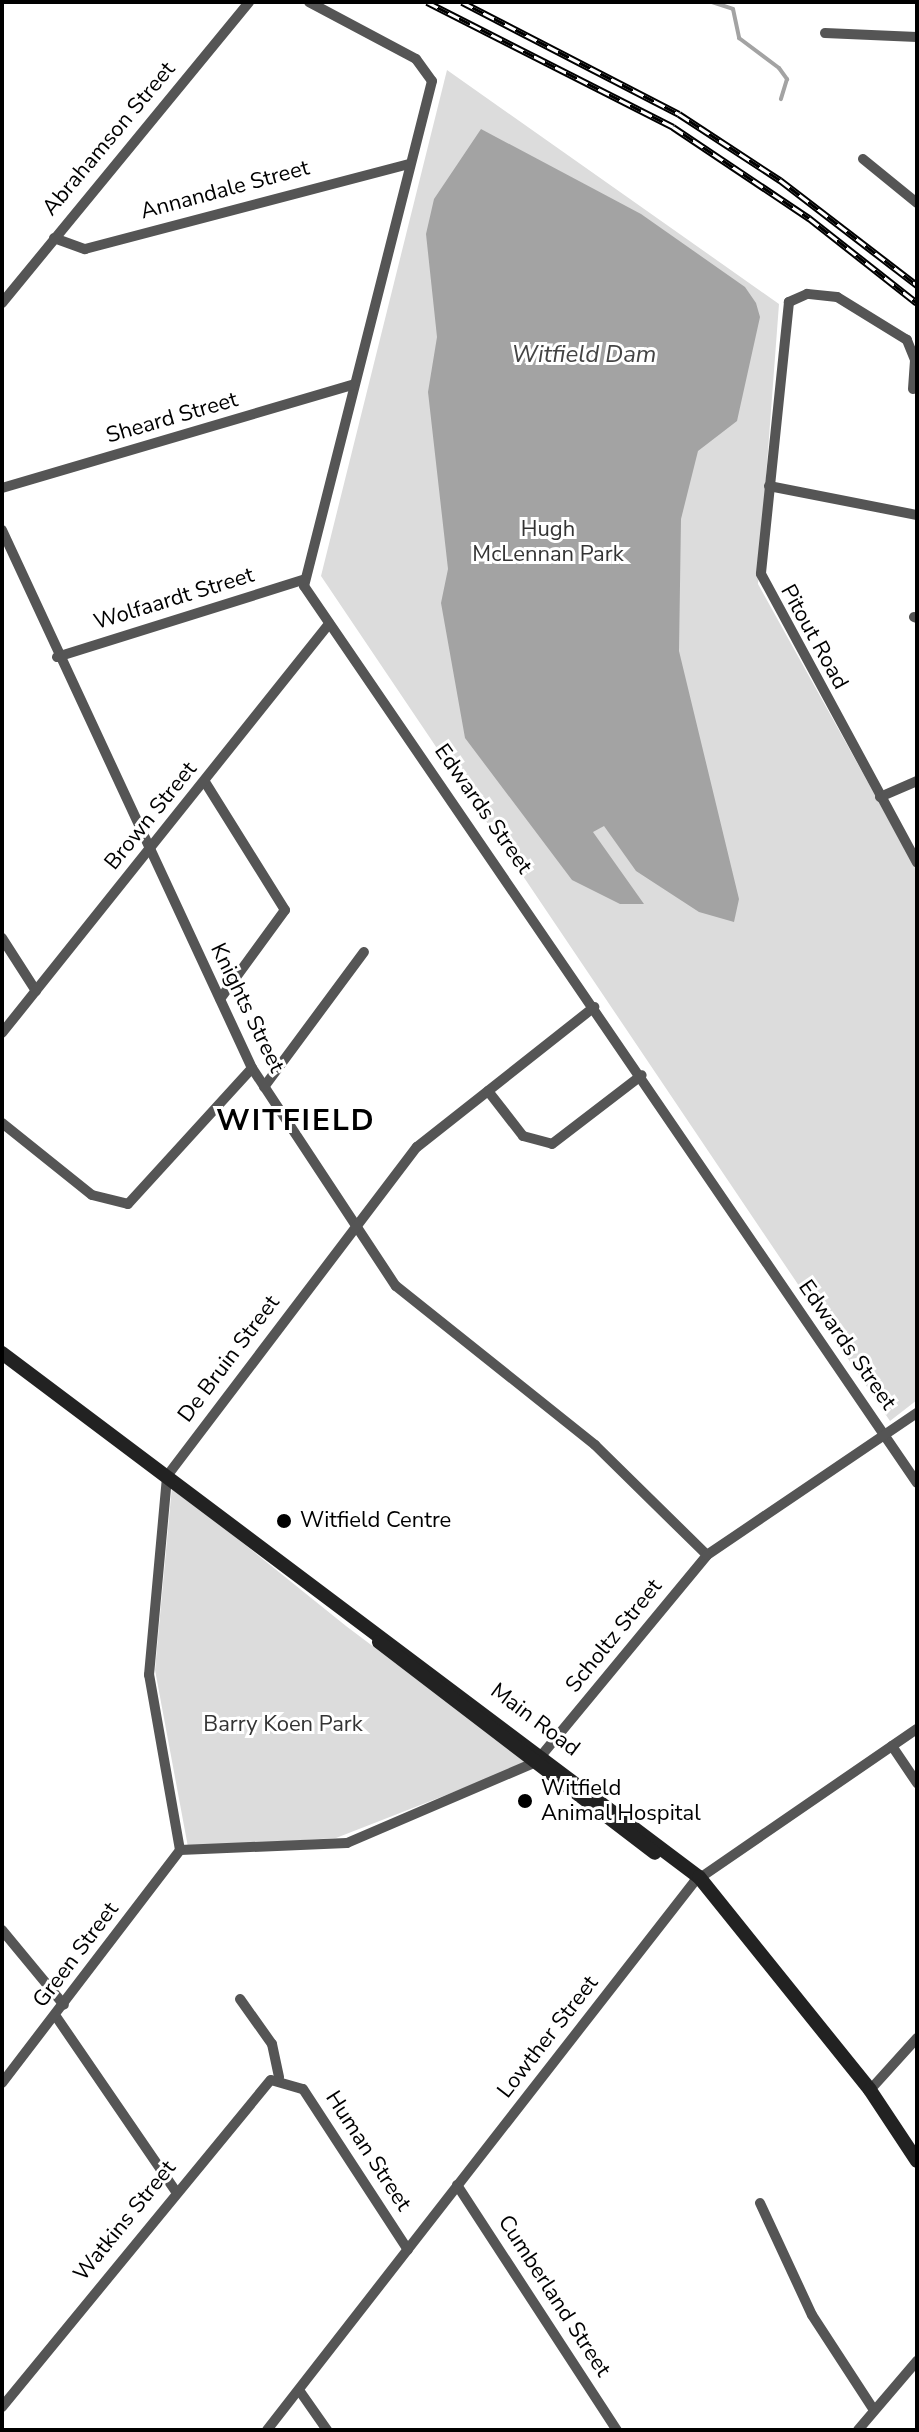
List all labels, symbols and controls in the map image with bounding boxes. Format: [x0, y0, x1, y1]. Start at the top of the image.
street label: Abrahamson Street [37, 57, 181, 221]
street label: Annandale Street [138, 155, 312, 225]
water label: Witfield Dam [512, 341, 656, 369]
street label: Sheard Street [103, 387, 241, 449]
park label: Hugh McLennan Park [472, 516, 624, 568]
street label: Wolfaardt Street [91, 562, 257, 636]
street label: Pitout Road [774, 580, 854, 694]
street label: Edwards Street [429, 739, 537, 879]
street label: Brown Street [99, 757, 203, 875]
street label: Knights Street [204, 939, 290, 1077]
district label: WITFIELD [216, 1103, 376, 1139]
street label: Edwards Street [793, 1275, 901, 1415]
street label: De Bruin Street [173, 1290, 285, 1428]
place label: Witfield Centre [300, 1508, 451, 1534]
marker: Witfield Centre [275, 1512, 293, 1530]
street label: Scholtz Street [560, 1574, 668, 1698]
street label: Main Road [485, 1678, 585, 1762]
park label: Barry Koen Park [203, 1712, 363, 1738]
place label: Witfield Animal Hospital [541, 1775, 701, 1826]
marker: Witfield Animal Hospital [516, 1792, 534, 1810]
street label: Green Street [28, 1897, 124, 2013]
street label: Lowther Street [492, 1971, 604, 2103]
street label: Human Street [319, 2086, 417, 2216]
street label: Watkins Street [68, 2156, 182, 2286]
street label: Cumberland Street [492, 2210, 616, 2382]

